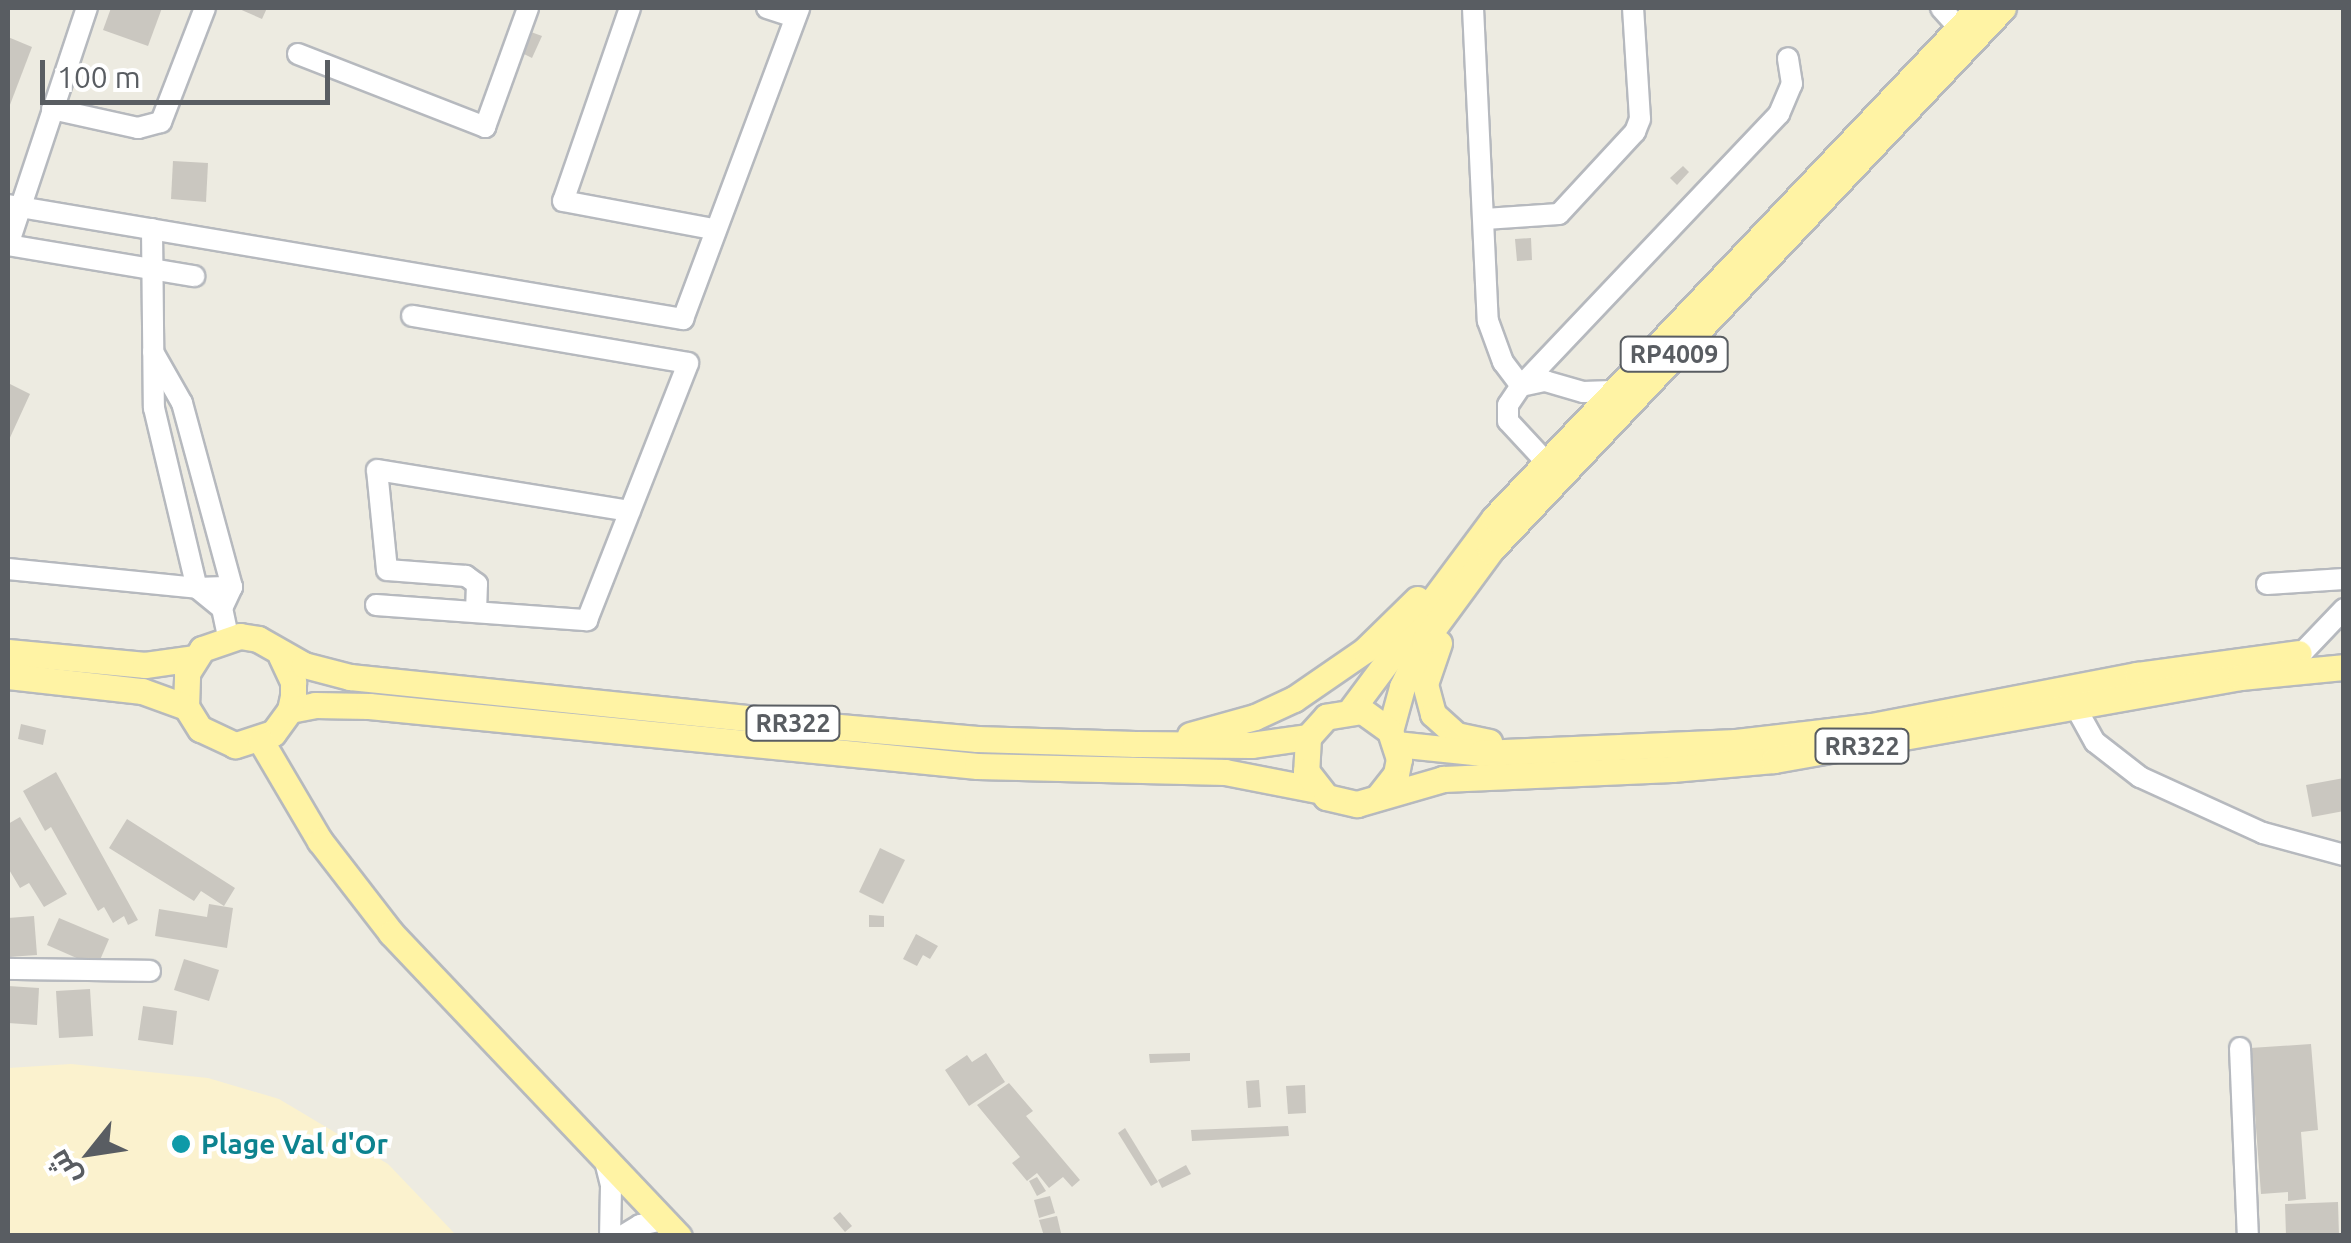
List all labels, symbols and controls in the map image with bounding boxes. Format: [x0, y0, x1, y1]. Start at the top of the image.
scale bar [45, 40, 335, 102]
text: 100 m [57, 60, 141, 94]
road number: RP4009 [1619, 334, 1729, 374]
road number: RR322 [743, 703, 843, 743]
road number: RR322 [1812, 726, 1912, 766]
north arrow [40, 1103, 140, 1203]
place label: Plage Val d'Or [201, 1127, 388, 1161]
marker: Plage Val d'Or [170, 1133, 192, 1155]
text: ش [41, 1145, 86, 1192]

